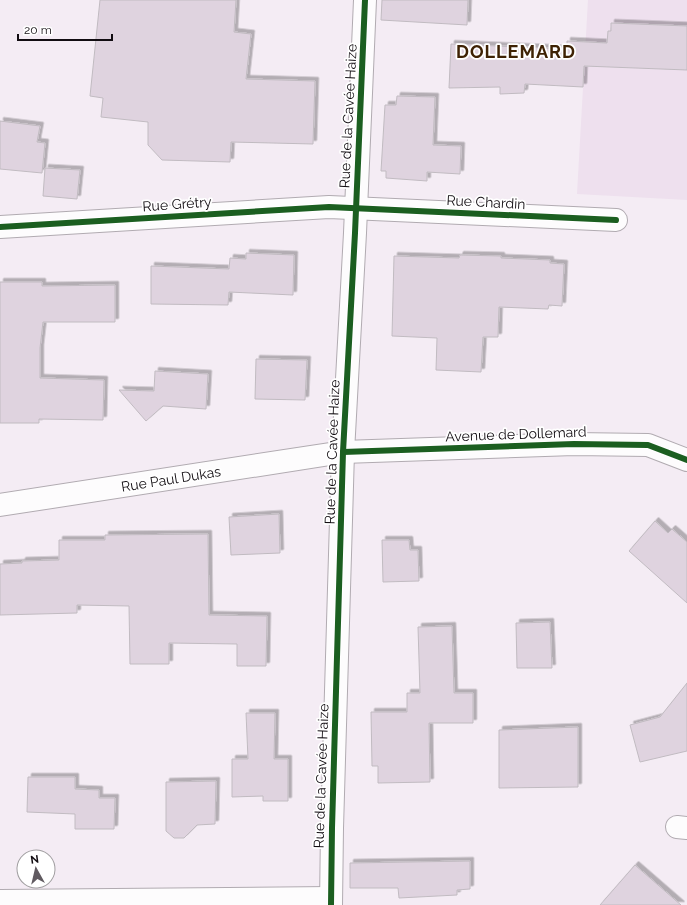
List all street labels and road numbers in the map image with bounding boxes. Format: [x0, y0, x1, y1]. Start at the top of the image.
street label: Rue de la Cavée Haize [336, 43, 360, 189]
street label: Rue Chardin [446, 192, 526, 212]
street label: Rue Grétry [142, 194, 212, 214]
street label: Rue de la Cavée Haize [321, 379, 343, 525]
street label: Avenue de Dollemard [445, 424, 587, 444]
street label: Rue Paul Dukas [120, 463, 222, 495]
street label: Rue de la Cavée Haize [310, 703, 332, 849]

